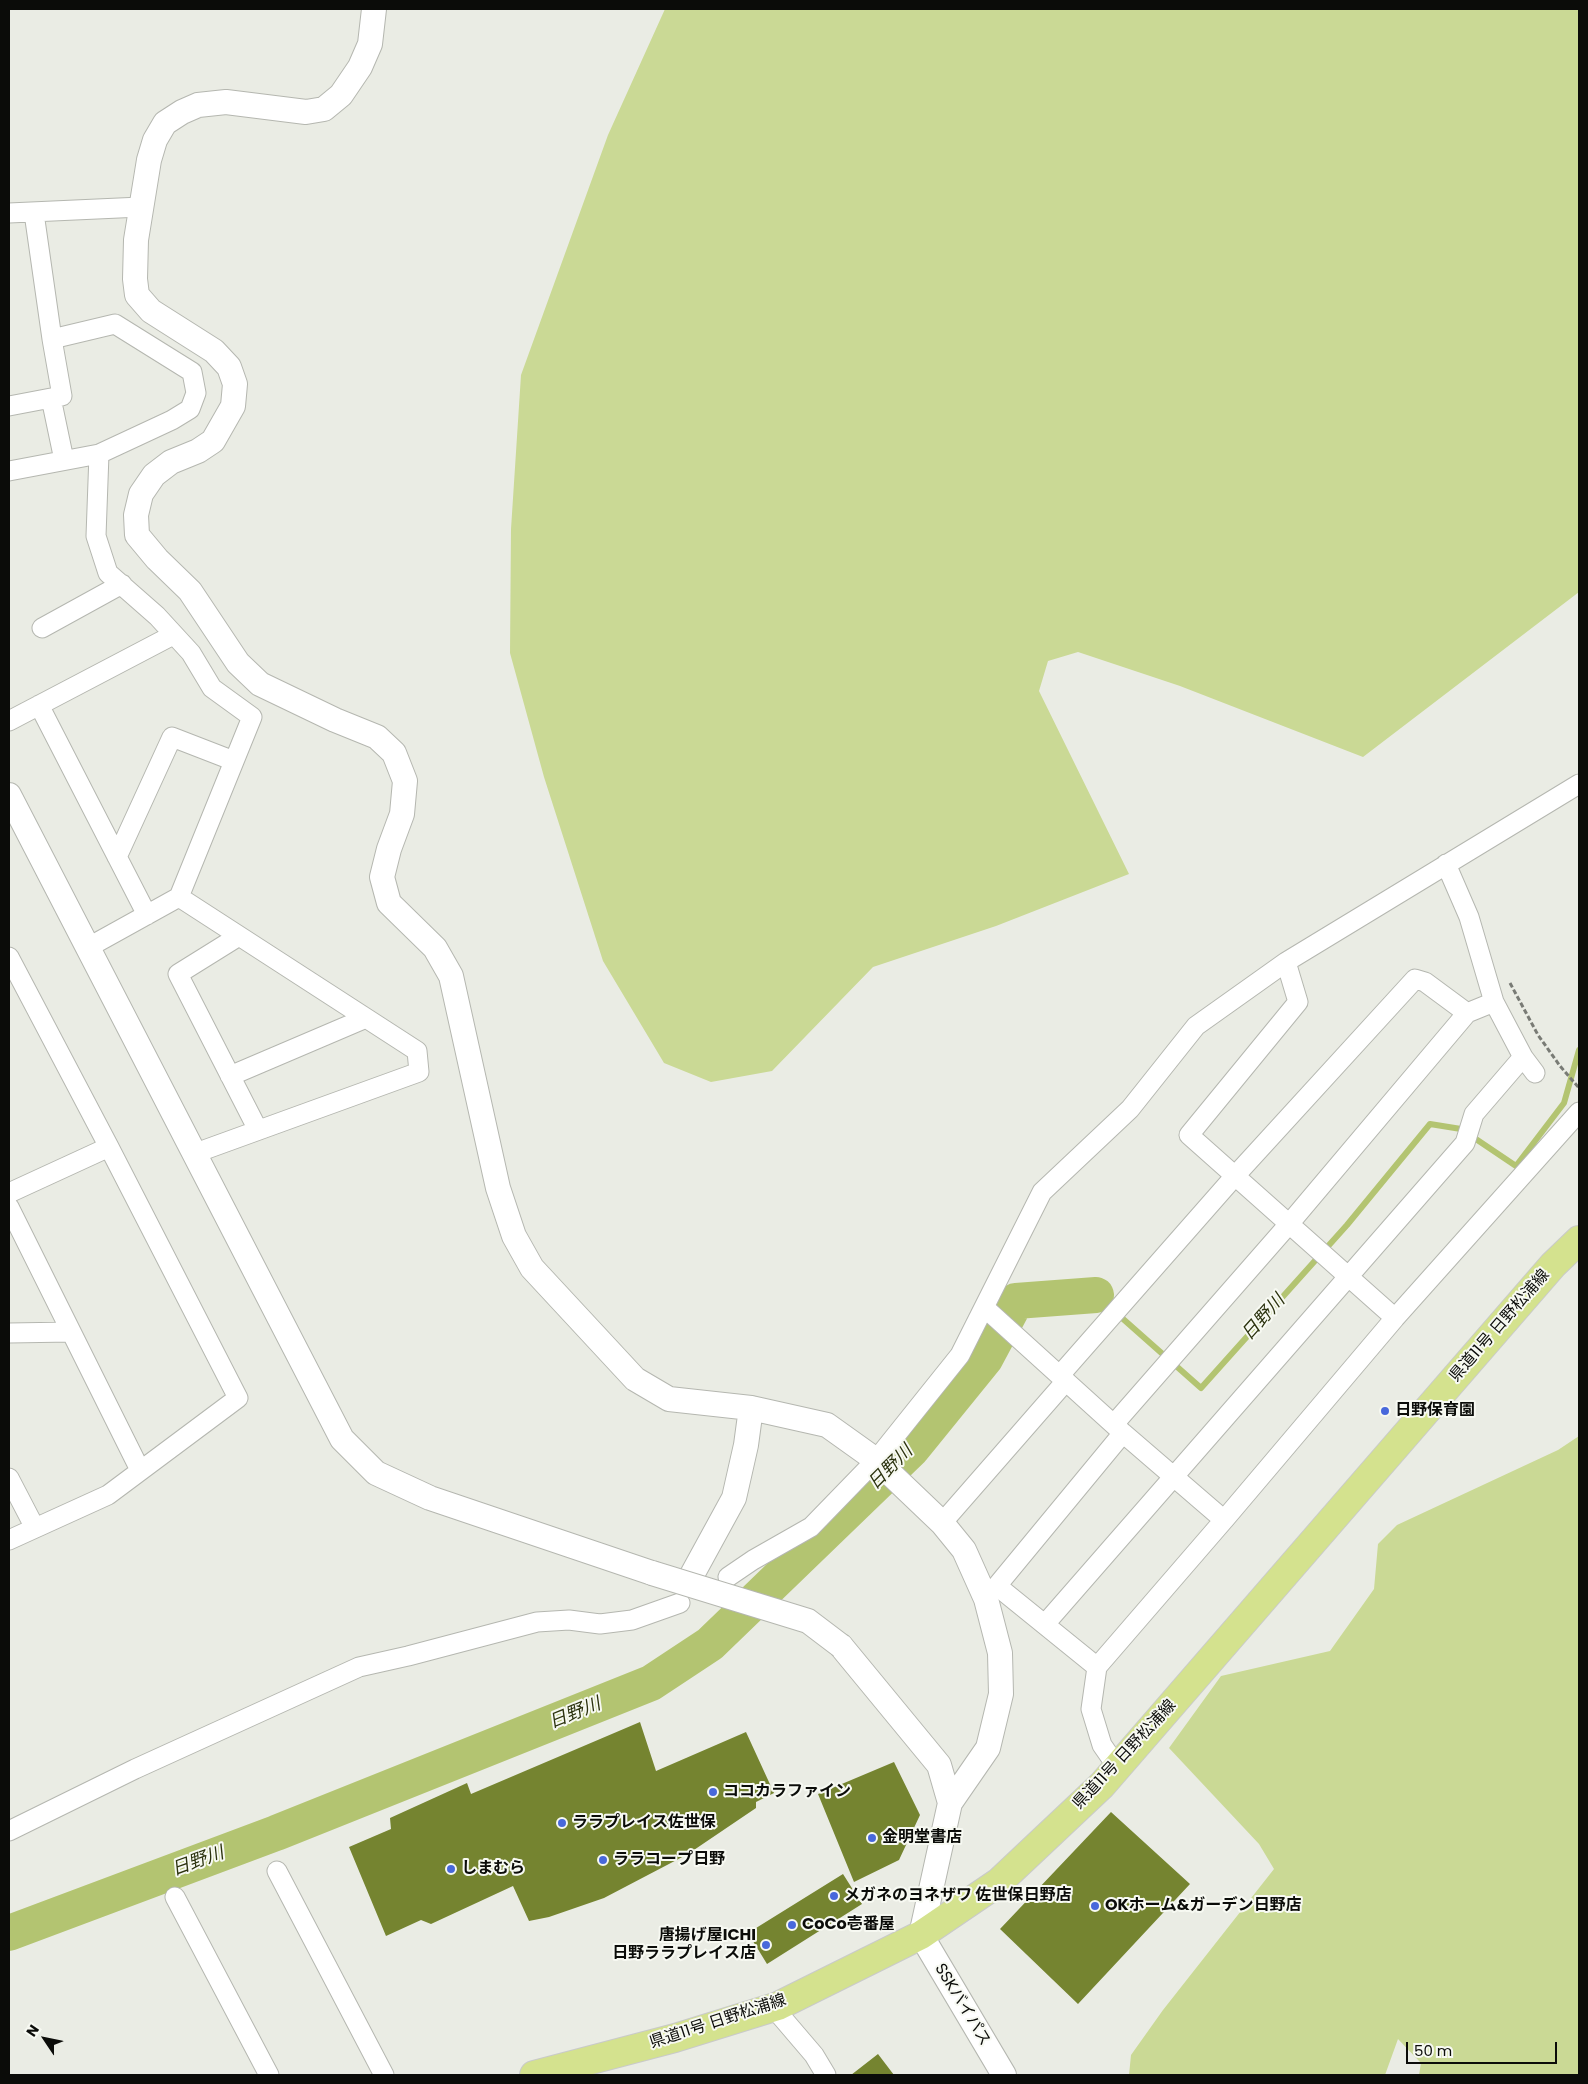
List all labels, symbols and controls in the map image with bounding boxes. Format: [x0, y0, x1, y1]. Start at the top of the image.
street label: 県道11号 日野松浦線 [1446, 1266, 1554, 1386]
water label: 日野川 [1238, 1291, 1290, 1345]
place label: 日野保育園 [1395, 1401, 1475, 1421]
marker: 日野保育園 [1379, 1405, 1391, 1417]
water label: 日野川 [864, 1441, 918, 1495]
water label: 日野川 [546, 1694, 604, 1734]
street label: 県道11号 日野松浦線 [1069, 1696, 1181, 1814]
place label: ココカラファイン [723, 1782, 851, 1802]
marker: ココカラファイン [707, 1786, 719, 1798]
place label: ララプレイス佐世保 [572, 1813, 716, 1833]
marker: ララプレイス佐世保 [556, 1817, 568, 1829]
place label: 金明堂書店 [882, 1828, 962, 1848]
marker: 金明堂書店 [866, 1832, 878, 1844]
water label: 日野川 [169, 1843, 227, 1881]
place label: ララコープ日野 [613, 1850, 725, 1870]
marker: ララコープ日野 [597, 1854, 609, 1866]
place label: しまむら [461, 1859, 525, 1879]
marker: しまむら [445, 1863, 457, 1875]
place label: メガネのヨネザワ 佐世保日野店 [844, 1886, 1071, 1906]
marker: メガネのヨネザワ 佐世保日野店 [828, 1890, 840, 1902]
place label: OKホーム&ガーデン日野店 [1105, 1896, 1301, 1916]
marker: OKホーム&ガーデン日野店 [1089, 1900, 1101, 1912]
place label: CoCo壱番屋 [802, 1915, 895, 1935]
marker: CoCo壱番屋 [786, 1919, 798, 1931]
place label: 唐揚げ屋ICHI 日野ララプレイス店 [612, 1926, 756, 1964]
marker: 唐揚げ屋ICHI 日野ララプレイス店 [760, 1939, 772, 1951]
street label: SSKバイパス [930, 1960, 994, 2050]
street label: 県道11号 日野松浦線 [647, 1991, 789, 2053]
north arrow [20, 2014, 70, 2064]
text: N [21, 2021, 44, 2041]
scale bar [1408, 2032, 1559, 2064]
text: 50 m [1414, 2040, 1452, 2061]

